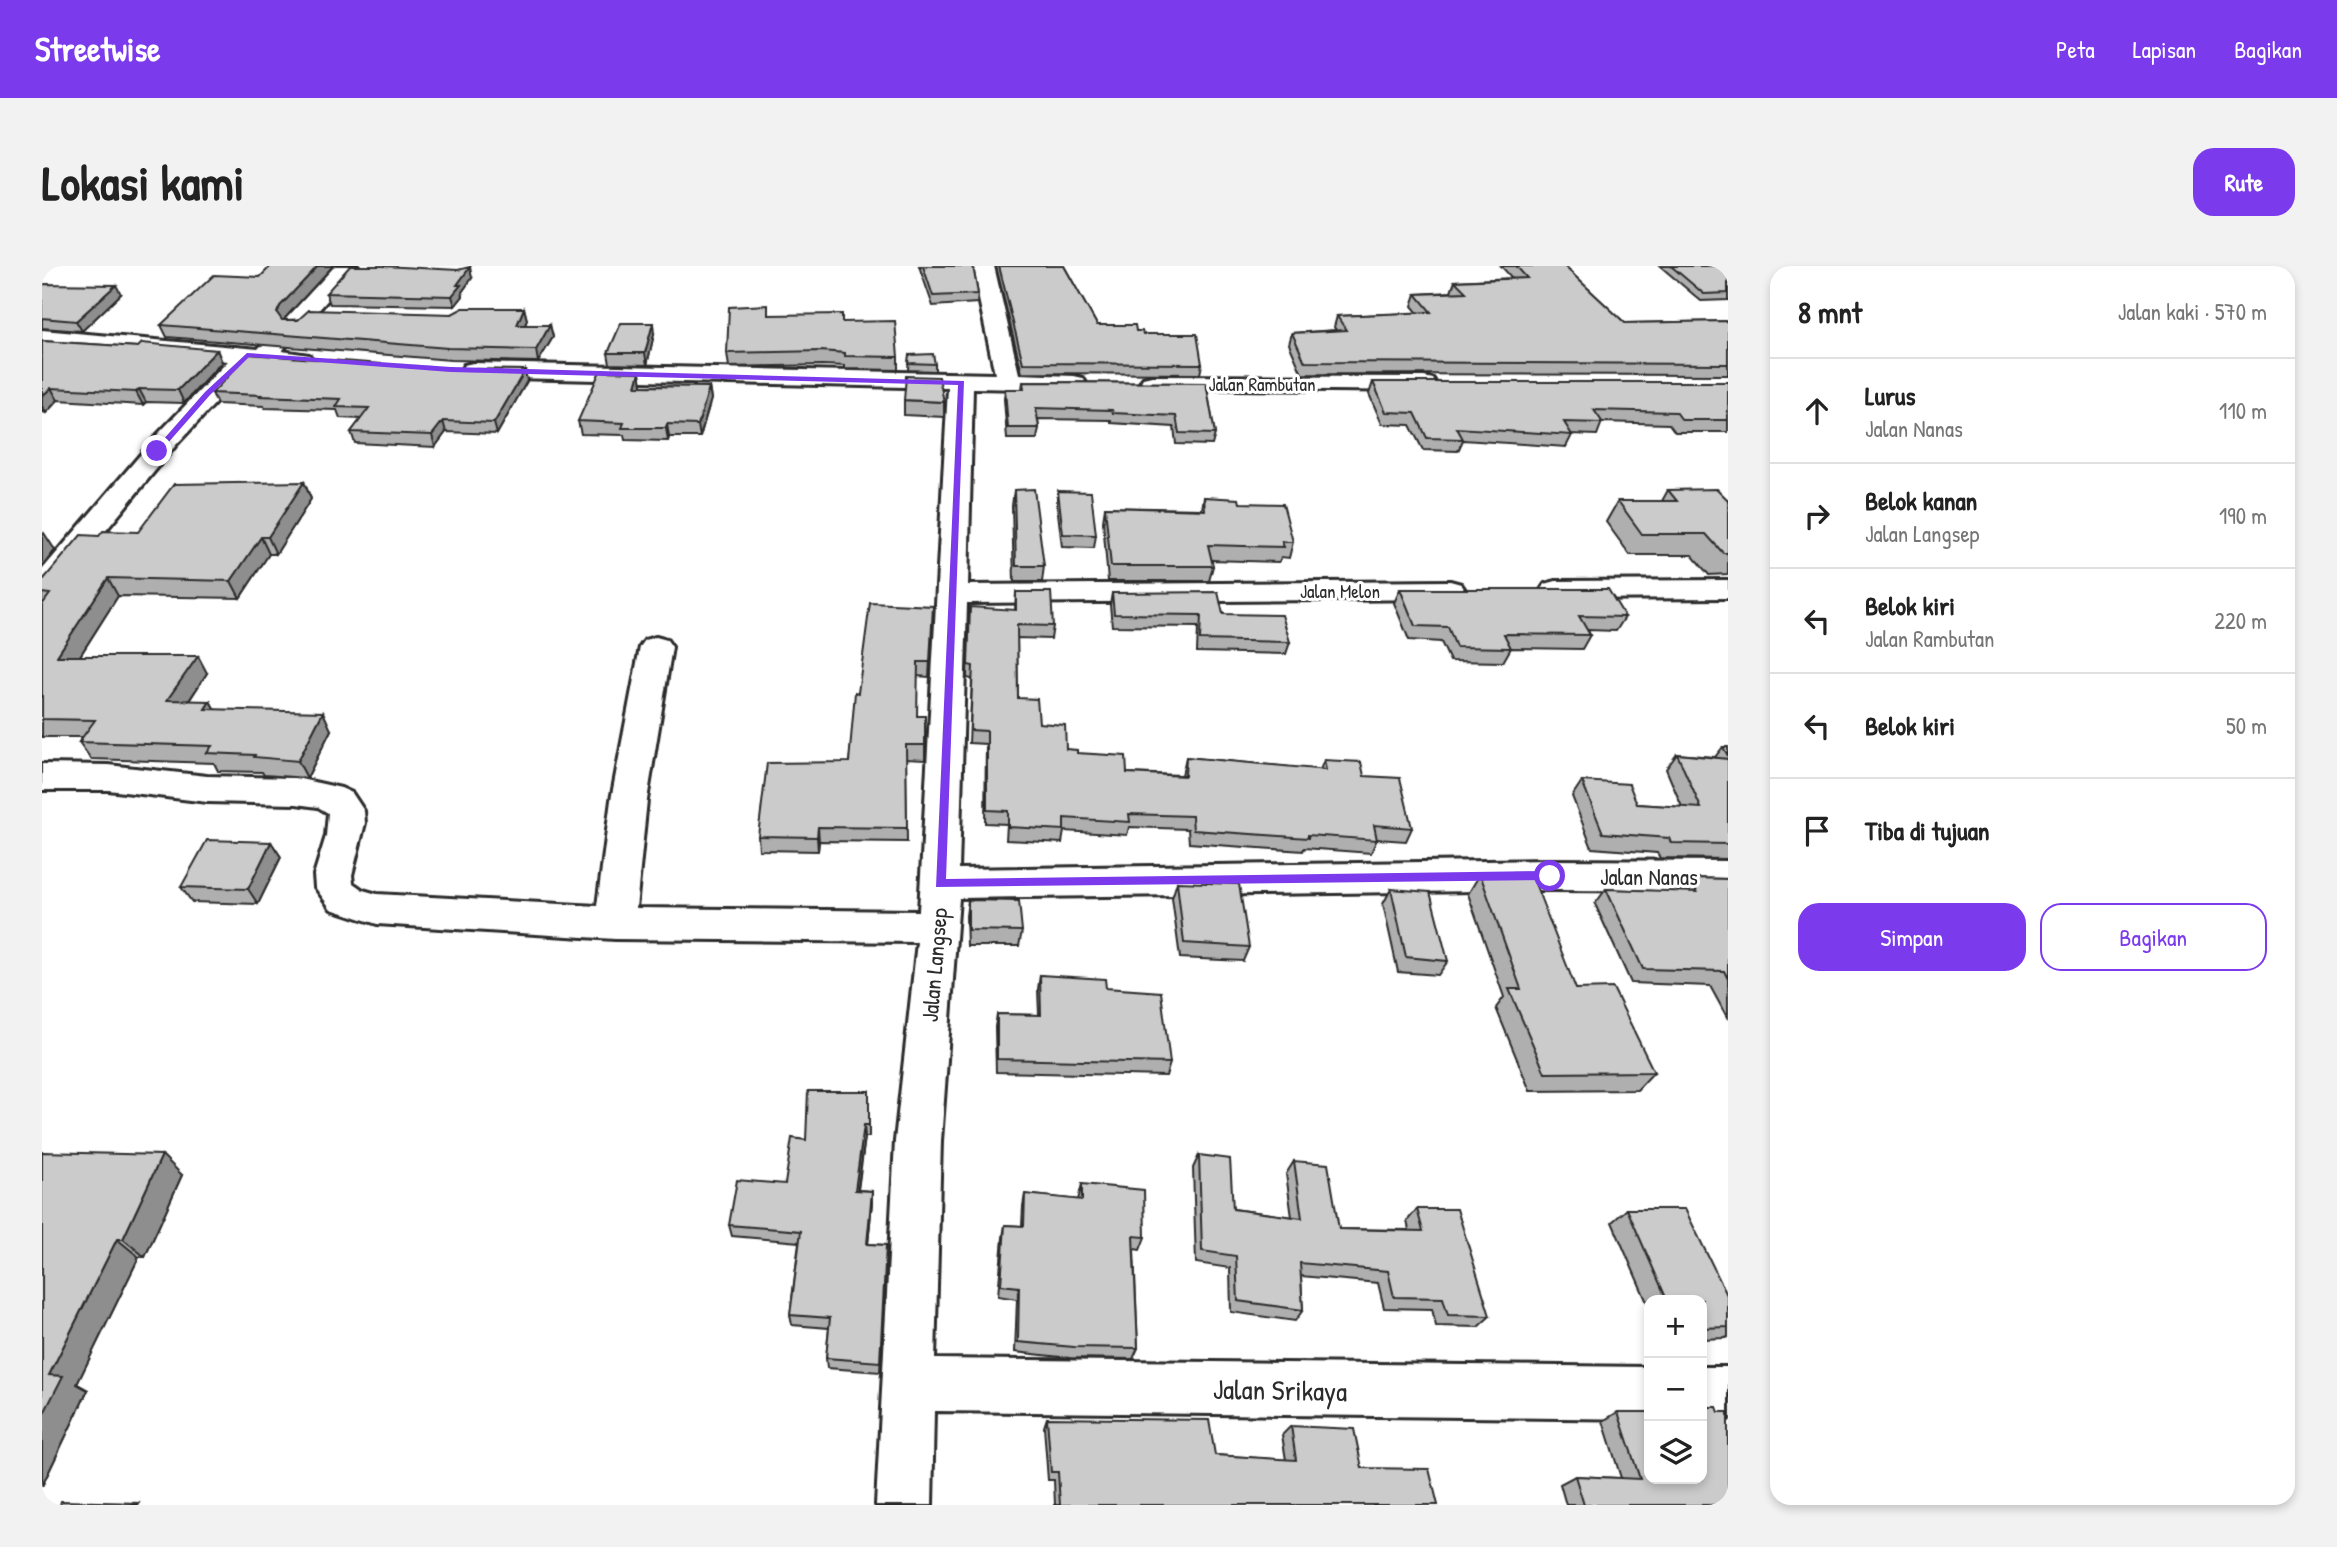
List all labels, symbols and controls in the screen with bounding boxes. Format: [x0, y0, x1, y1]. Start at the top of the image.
text: Streetwise [35, 27, 160, 71]
text: Peta [2056, 33, 2095, 65]
text: Lapisan [2133, 33, 2196, 65]
text: Bagikan [2234, 33, 2302, 65]
button: Rute [2193, 148, 2295, 216]
text: Lokasi kami [42, 149, 244, 215]
text: 8 mnt [1798, 292, 1862, 332]
text: Jalan kaki · 570 m [2118, 296, 2267, 327]
street label: Jalan Rambutan [1209, 371, 1315, 397]
text: Lurus [1865, 378, 1916, 413]
icon: ahead [1798, 392, 1836, 430]
text: 110 m [2219, 395, 2267, 426]
text: Jalan Nanas [1865, 413, 1963, 444]
route end [141, 435, 172, 466]
text: Belok kanan [1865, 483, 1977, 518]
icon: right [1798, 497, 1836, 535]
text: 190 m [2219, 500, 2267, 531]
text: Jalan Langsep [1865, 518, 1979, 549]
street label: Jalan Melon [1300, 578, 1380, 604]
text: Belok kiri [1865, 588, 1955, 623]
icon: left [1798, 602, 1836, 640]
text: 220 m [2214, 605, 2267, 636]
text: Jalan Rambutan [1865, 623, 1994, 654]
icon: left [1798, 707, 1836, 745]
text: Belok kiri [1865, 708, 1955, 743]
text: 50 m [2226, 710, 2267, 741]
icon: arrive [1798, 812, 1836, 850]
text: Tiba di tujuan [1865, 813, 1990, 848]
route start [1534, 860, 1565, 891]
street label: Jalan Nanas [1600, 861, 1698, 892]
button: Simpan [1798, 903, 2026, 971]
button: Bagikan [2040, 903, 2267, 971]
street label: Jalan Langsep [914, 907, 954, 1023]
map controls [1644, 1295, 1707, 1484]
button: + [1644, 1295, 1707, 1358]
button: − [1644, 1358, 1707, 1421]
street label: Jalan Srikaya [1213, 1370, 1347, 1410]
button: layers [1644, 1421, 1707, 1484]

